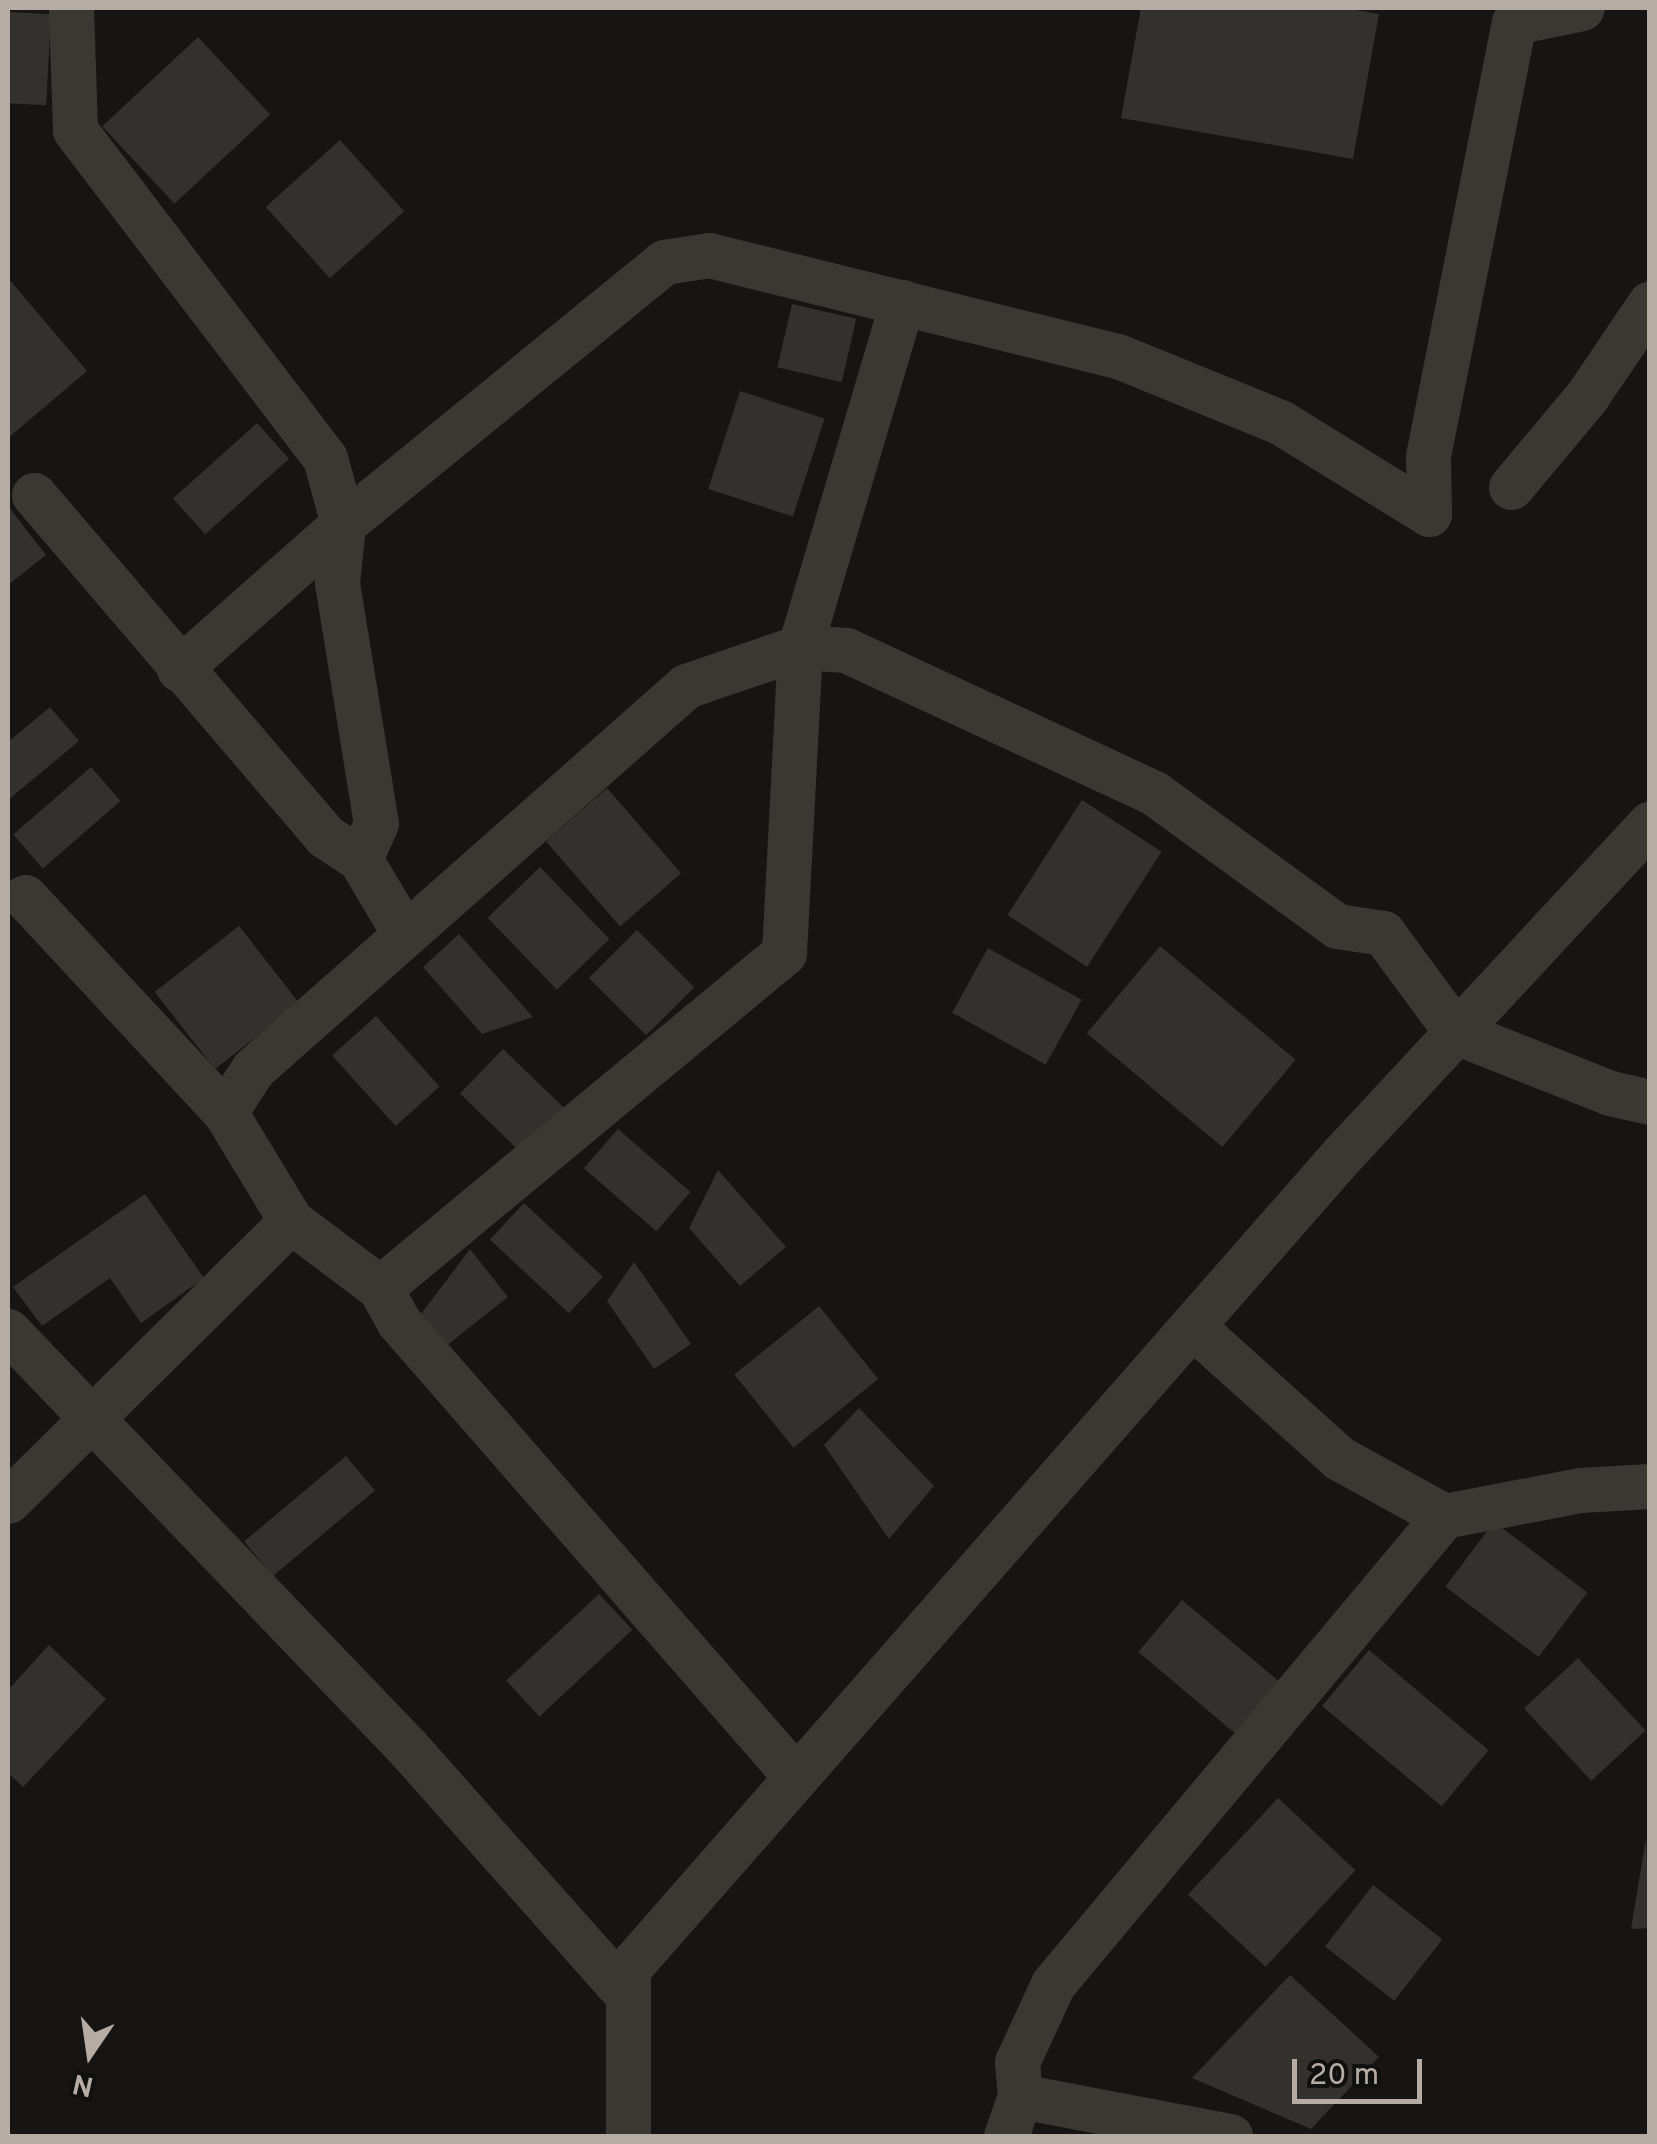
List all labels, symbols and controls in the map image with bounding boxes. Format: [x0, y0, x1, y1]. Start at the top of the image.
north arrow [40, 2004, 140, 2104]
scale bar [1297, 2039, 1427, 2101]
text: 20 m [1309, 2058, 1379, 2095]
text: N [69, 2063, 97, 2103]

